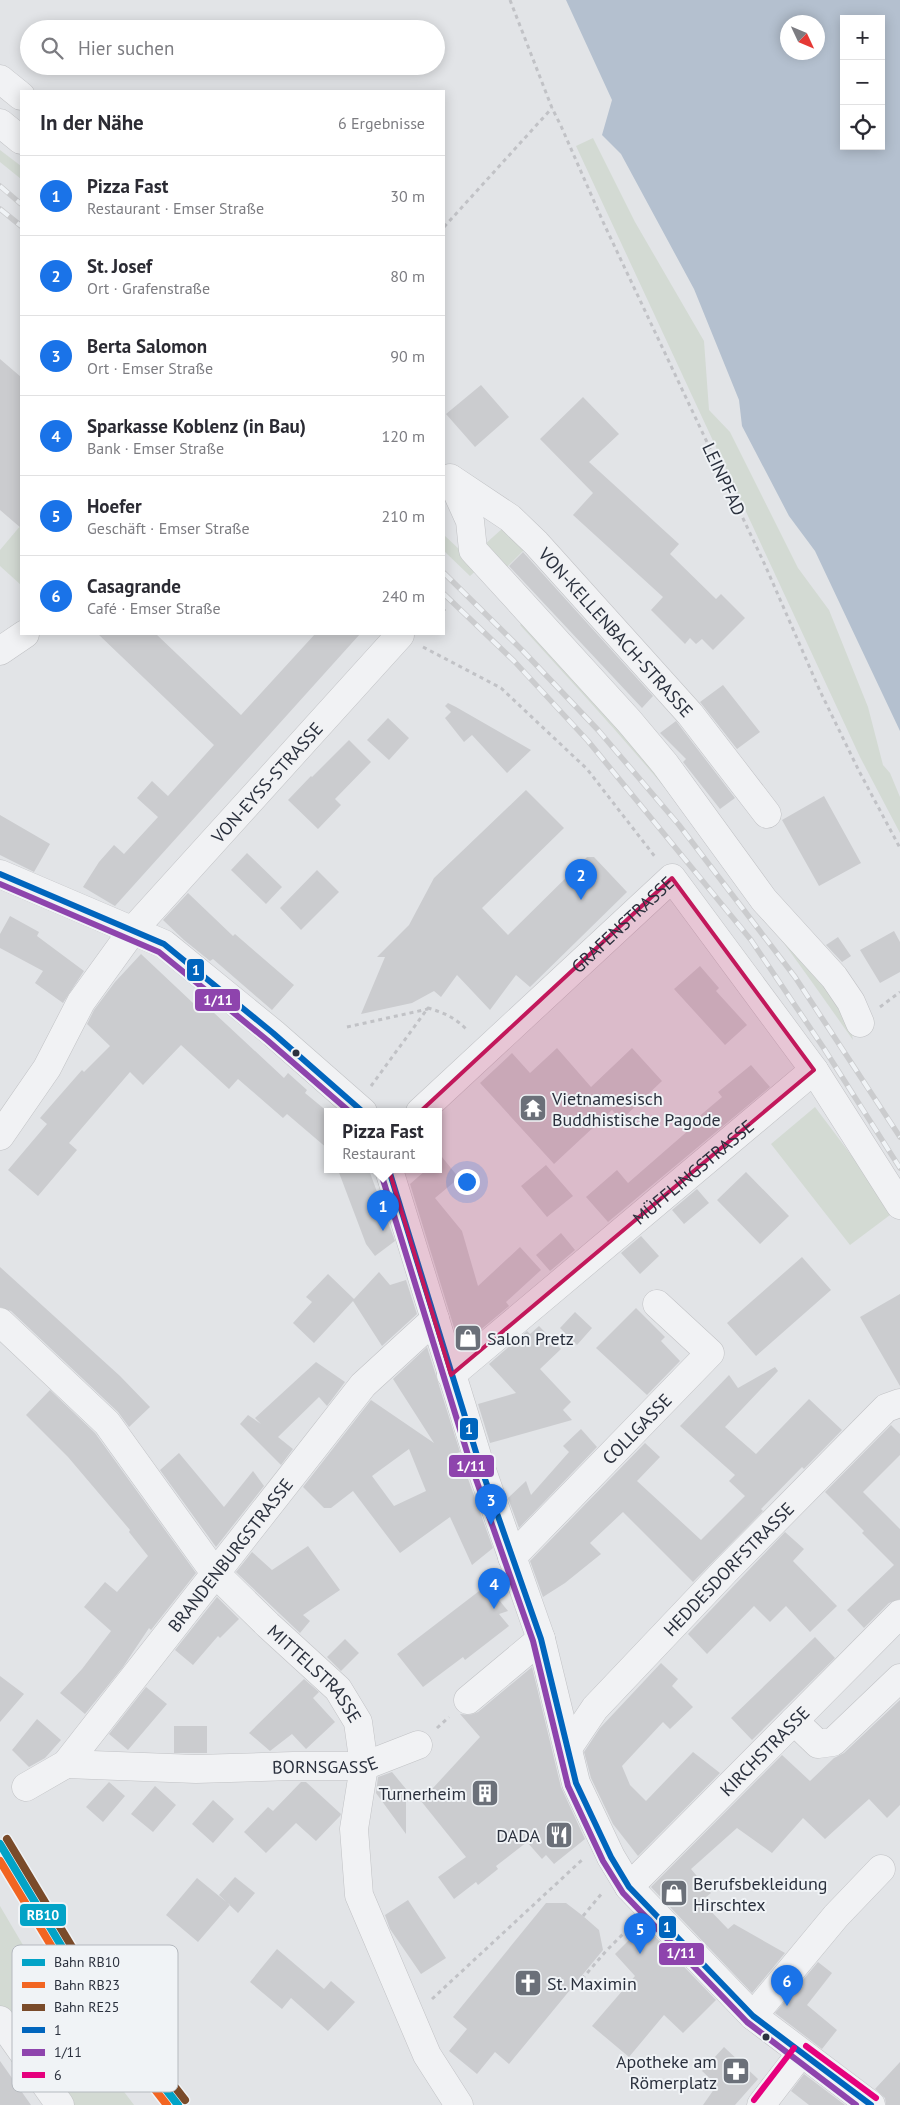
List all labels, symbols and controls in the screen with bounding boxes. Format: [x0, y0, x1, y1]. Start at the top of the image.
north arrow [780, 15, 825, 60]
map controls [840, 15, 885, 150]
button: + [840, 15, 885, 60]
search box [20, 20, 445, 75]
icon: search [38, 34, 66, 62]
text: Hier suchen [78, 36, 174, 60]
button: − [840, 60, 885, 105]
button: locate [840, 105, 885, 150]
text: In der Nähe [40, 109, 144, 136]
text: 6 Ergebnisse [338, 113, 425, 133]
text: Pizza Fast [87, 174, 168, 198]
text: 1 [51, 186, 61, 206]
text: 30 m [390, 186, 425, 206]
text: Restaurant · Emser Straße [87, 198, 264, 218]
text: St. Josef [87, 254, 152, 278]
text: 2 [51, 266, 61, 286]
text: 80 m [390, 266, 425, 286]
text: Ort · Grafenstraße [87, 278, 210, 298]
text: Berta Salomon [87, 334, 207, 358]
text: 3 [51, 346, 61, 366]
text: 90 m [390, 346, 425, 366]
text: Ort · Emser Straße [87, 358, 213, 378]
text: Sparkasse Koblenz (in Bau) [87, 414, 306, 438]
text: 4 [51, 426, 61, 446]
text: 120 m [382, 426, 425, 446]
text: Bank · Emser Straße [87, 438, 224, 458]
street label: LEINPFAD [697, 439, 751, 519]
text: Hoefer [87, 494, 142, 518]
text: 5 [51, 506, 61, 526]
text: 210 m [382, 506, 425, 526]
text: Geschäft · Emser Straße [87, 518, 250, 538]
street label: VON-KELLENBACH-STRASSE [533, 542, 698, 722]
text: Casagrande [87, 574, 181, 598]
text: 6 [51, 586, 61, 606]
text: 240 m [382, 586, 425, 606]
text: Café · Emser Straße [87, 598, 221, 618]
street label: VON-EYSS-STRASSE [205, 717, 327, 848]
pin: 2 [565, 859, 597, 900]
street label: GRAFENSTRASSE [566, 871, 678, 978]
line badge: 1 [186, 958, 205, 982]
text: 1 [192, 961, 200, 979]
line badge: 1/11 [194, 988, 241, 1012]
text: 1/11 [203, 991, 233, 1009]
unlabelled marker [291, 1048, 301, 1058]
place label: Vietnamesisch Buddhistische Pagode [551, 1087, 721, 1131]
temple icon: Vietnamesisch Buddhistische Pagode [518, 1093, 548, 1123]
popup [324, 1108, 442, 1173]
street label: MÜFFLINGSTRASSE [628, 1114, 758, 1229]
text: Pizza Fast [342, 1119, 424, 1143]
text: Restaurant [342, 1143, 415, 1163]
your location [454, 1169, 480, 1195]
pin: 1 [367, 1190, 399, 1231]
shop icon: Salon Pretz [453, 1323, 483, 1353]
place label: Salon Pretz [487, 1327, 574, 1350]
street label: COLLGASSE [597, 1388, 676, 1469]
line badge: 1 [459, 1417, 479, 1441]
text: 1 [465, 1420, 473, 1438]
line badge: 1/11 [448, 1454, 495, 1478]
text: 1/11 [456, 1457, 486, 1475]
street label: BRANDENBURGSTRASSE [163, 1473, 297, 1636]
pin: 3 [475, 1484, 507, 1525]
street label: HEDDESDORFSTRASSE [658, 1497, 798, 1641]
pin: 4 [478, 1568, 510, 1609]
street label: MITTELSTRASSE [263, 1619, 367, 1727]
street label: KIRCHSTRASSE [715, 1701, 814, 1801]
street label: BORNSGASSE [272, 1750, 381, 1778]
building icon: Turnerheim [470, 1778, 500, 1808]
place label: Turnerheim [379, 1782, 466, 1805]
restaurant icon: DADA [544, 1820, 574, 1850]
place label: DADA [496, 1824, 540, 1847]
place label: Berufsbekleidung Hirschtex [693, 1872, 827, 1916]
shop icon: Berufsbekleidung Hirschtex [659, 1878, 689, 1908]
line badge: RB10 [19, 1903, 67, 1927]
text: RB10 [27, 1906, 59, 1924]
pin: 5 [624, 1913, 656, 1954]
line badge: 1 [658, 1915, 677, 1939]
text: 1 [663, 1918, 671, 1936]
line badge: 1/11 [658, 1942, 705, 1966]
text: 1/11 [666, 1944, 696, 1962]
legend [12, 1945, 178, 2092]
text: Bahn RB10 [54, 1953, 120, 1971]
pin: 6 [771, 1965, 803, 2006]
church icon: St. Maximin [513, 1968, 543, 1998]
place label: St. Maximin [547, 1972, 637, 1995]
text: Bahn RB23 [54, 1976, 120, 1994]
text: Bahn RE25 [54, 1998, 119, 2016]
text: 1 [54, 2021, 62, 2039]
unlabelled marker [761, 2032, 771, 2042]
text: 1/11 [54, 2043, 82, 2061]
place label: Apotheke am Römerplatz [616, 2050, 717, 2094]
pharmacy icon: Apotheke am Römerplatz [721, 2056, 751, 2086]
text: 6 [54, 2066, 62, 2084]

